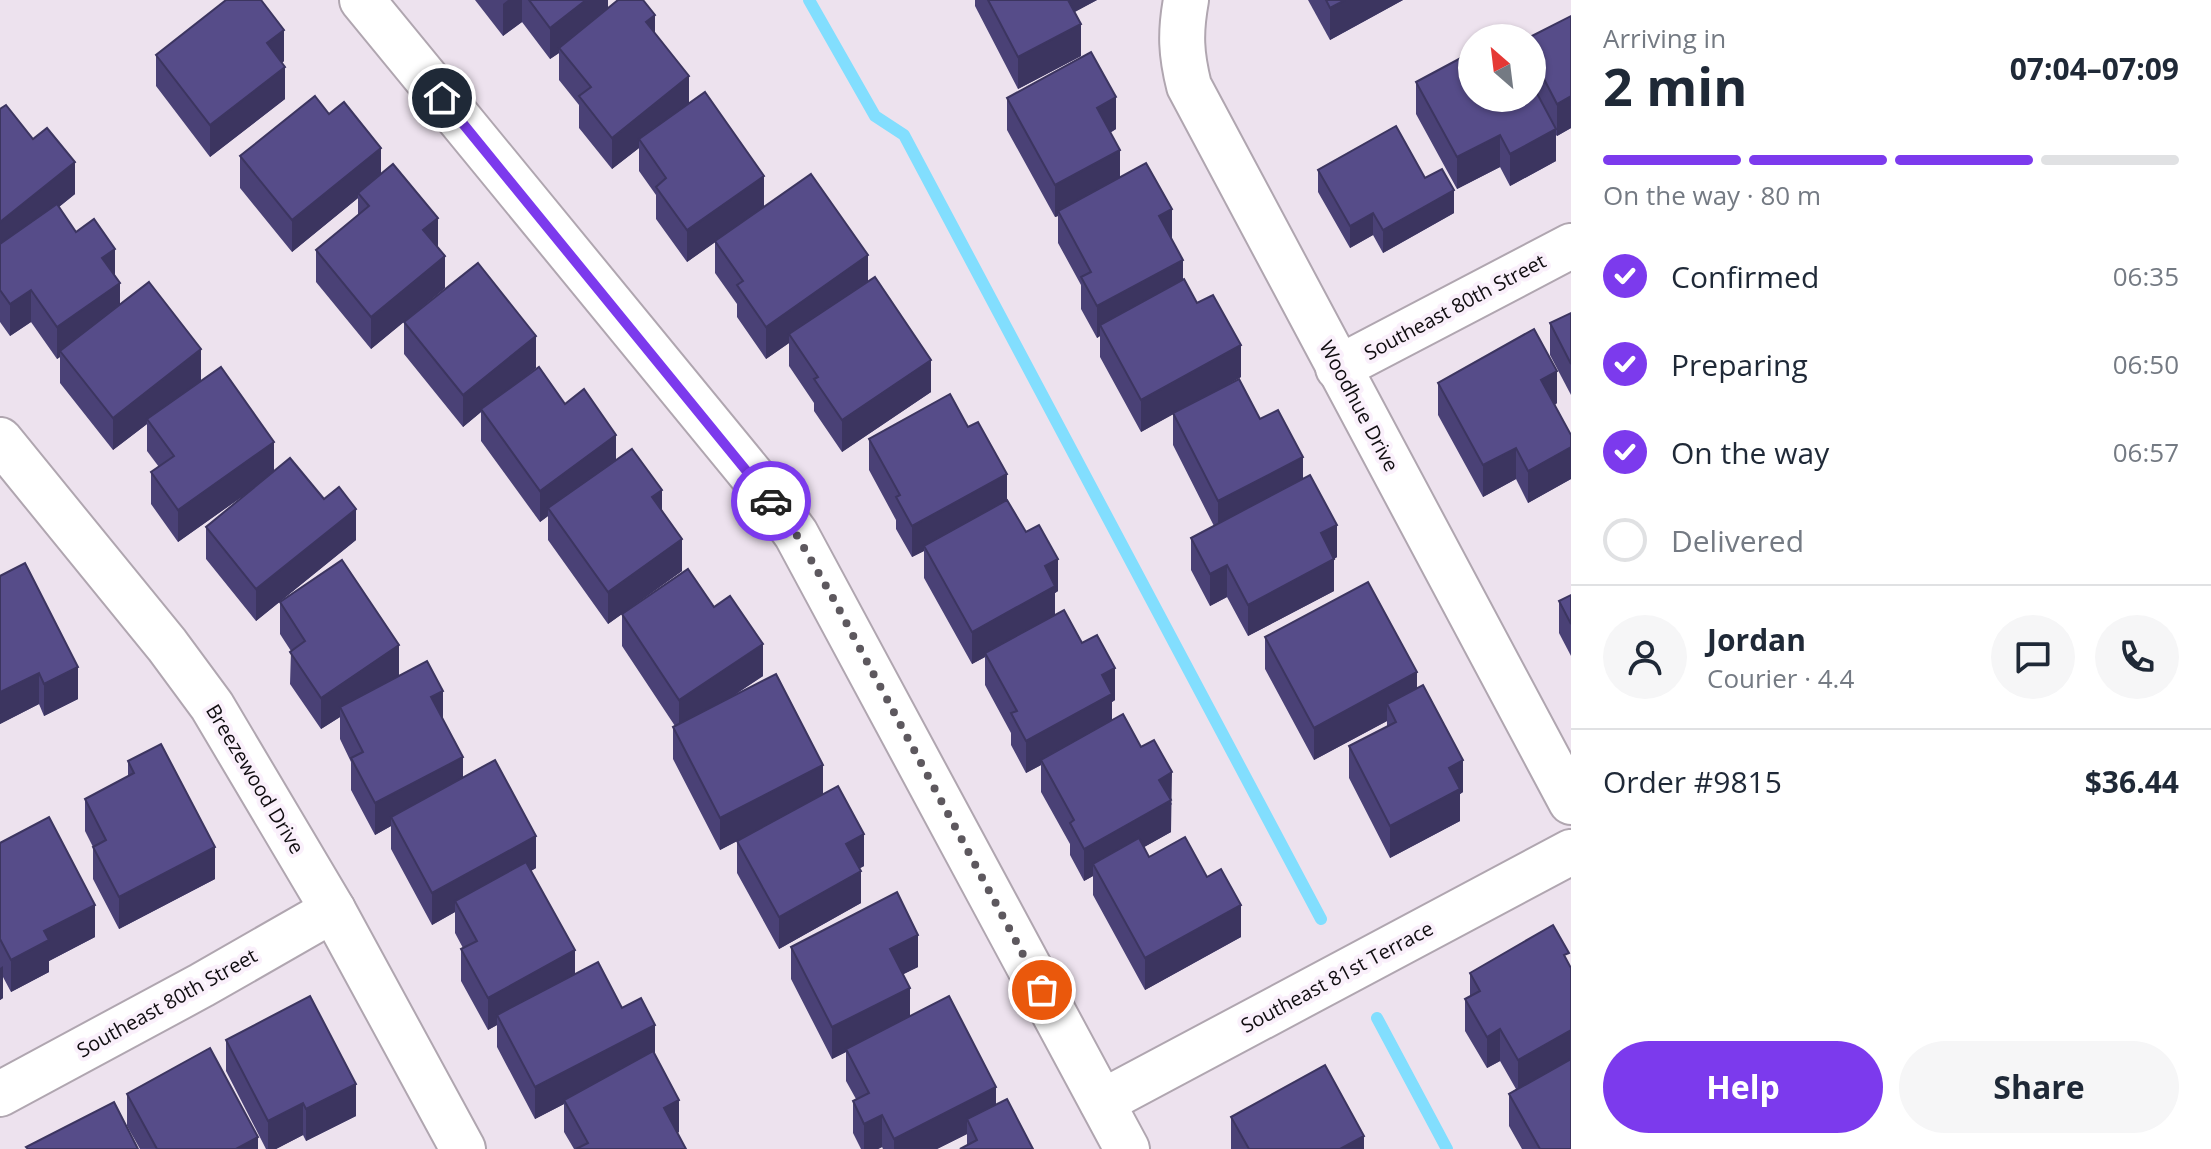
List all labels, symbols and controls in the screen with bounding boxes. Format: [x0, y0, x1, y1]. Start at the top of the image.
text: Arriving in [1603, 20, 1726, 56]
north arrow [1458, 24, 1546, 112]
map controls [1458, 24, 1546, 112]
text: 07:04–07:09 [2010, 48, 2179, 89]
text: 2 min [1603, 50, 1747, 121]
pin [408, 64, 476, 132]
icon: home [420, 76, 464, 120]
text: On the way · 80 m [1603, 177, 1821, 213]
street label: Southeast 80th Street [1359, 247, 1550, 366]
icon: check [1603, 254, 1647, 298]
text: Confirmed [1671, 256, 1819, 297]
text: 06:35 [2113, 258, 2179, 294]
street label: Woodhue Drive [1314, 336, 1405, 476]
icon: check [1603, 342, 1647, 386]
text: Preparing [1671, 344, 1808, 385]
text: 06:50 [2113, 346, 2179, 382]
icon: check [1603, 430, 1647, 474]
text: On the way [1671, 432, 1829, 473]
text: 06:57 [2113, 434, 2179, 470]
courier [731, 461, 811, 541]
icon: car [749, 479, 793, 523]
text: Delivered [1671, 520, 1804, 561]
button: person [1603, 615, 1687, 699]
button: chat [1991, 615, 2075, 699]
button: phone [2095, 615, 2179, 699]
text: Jordan [1707, 619, 1806, 660]
text: Courier · 4.4 [1707, 660, 1854, 696]
street label: Breezewood Drive [200, 699, 311, 859]
text: Order #9815 [1603, 761, 1782, 802]
text: $36.44 [2085, 761, 2179, 802]
street label: Southeast 81st Terrace [1236, 914, 1438, 1039]
street label: Southeast 80th Street [72, 942, 262, 1063]
pin [1008, 956, 1076, 1024]
icon: bag [1020, 968, 1064, 1012]
button: Help [1603, 1041, 1883, 1133]
button: Share [1899, 1041, 2179, 1133]

